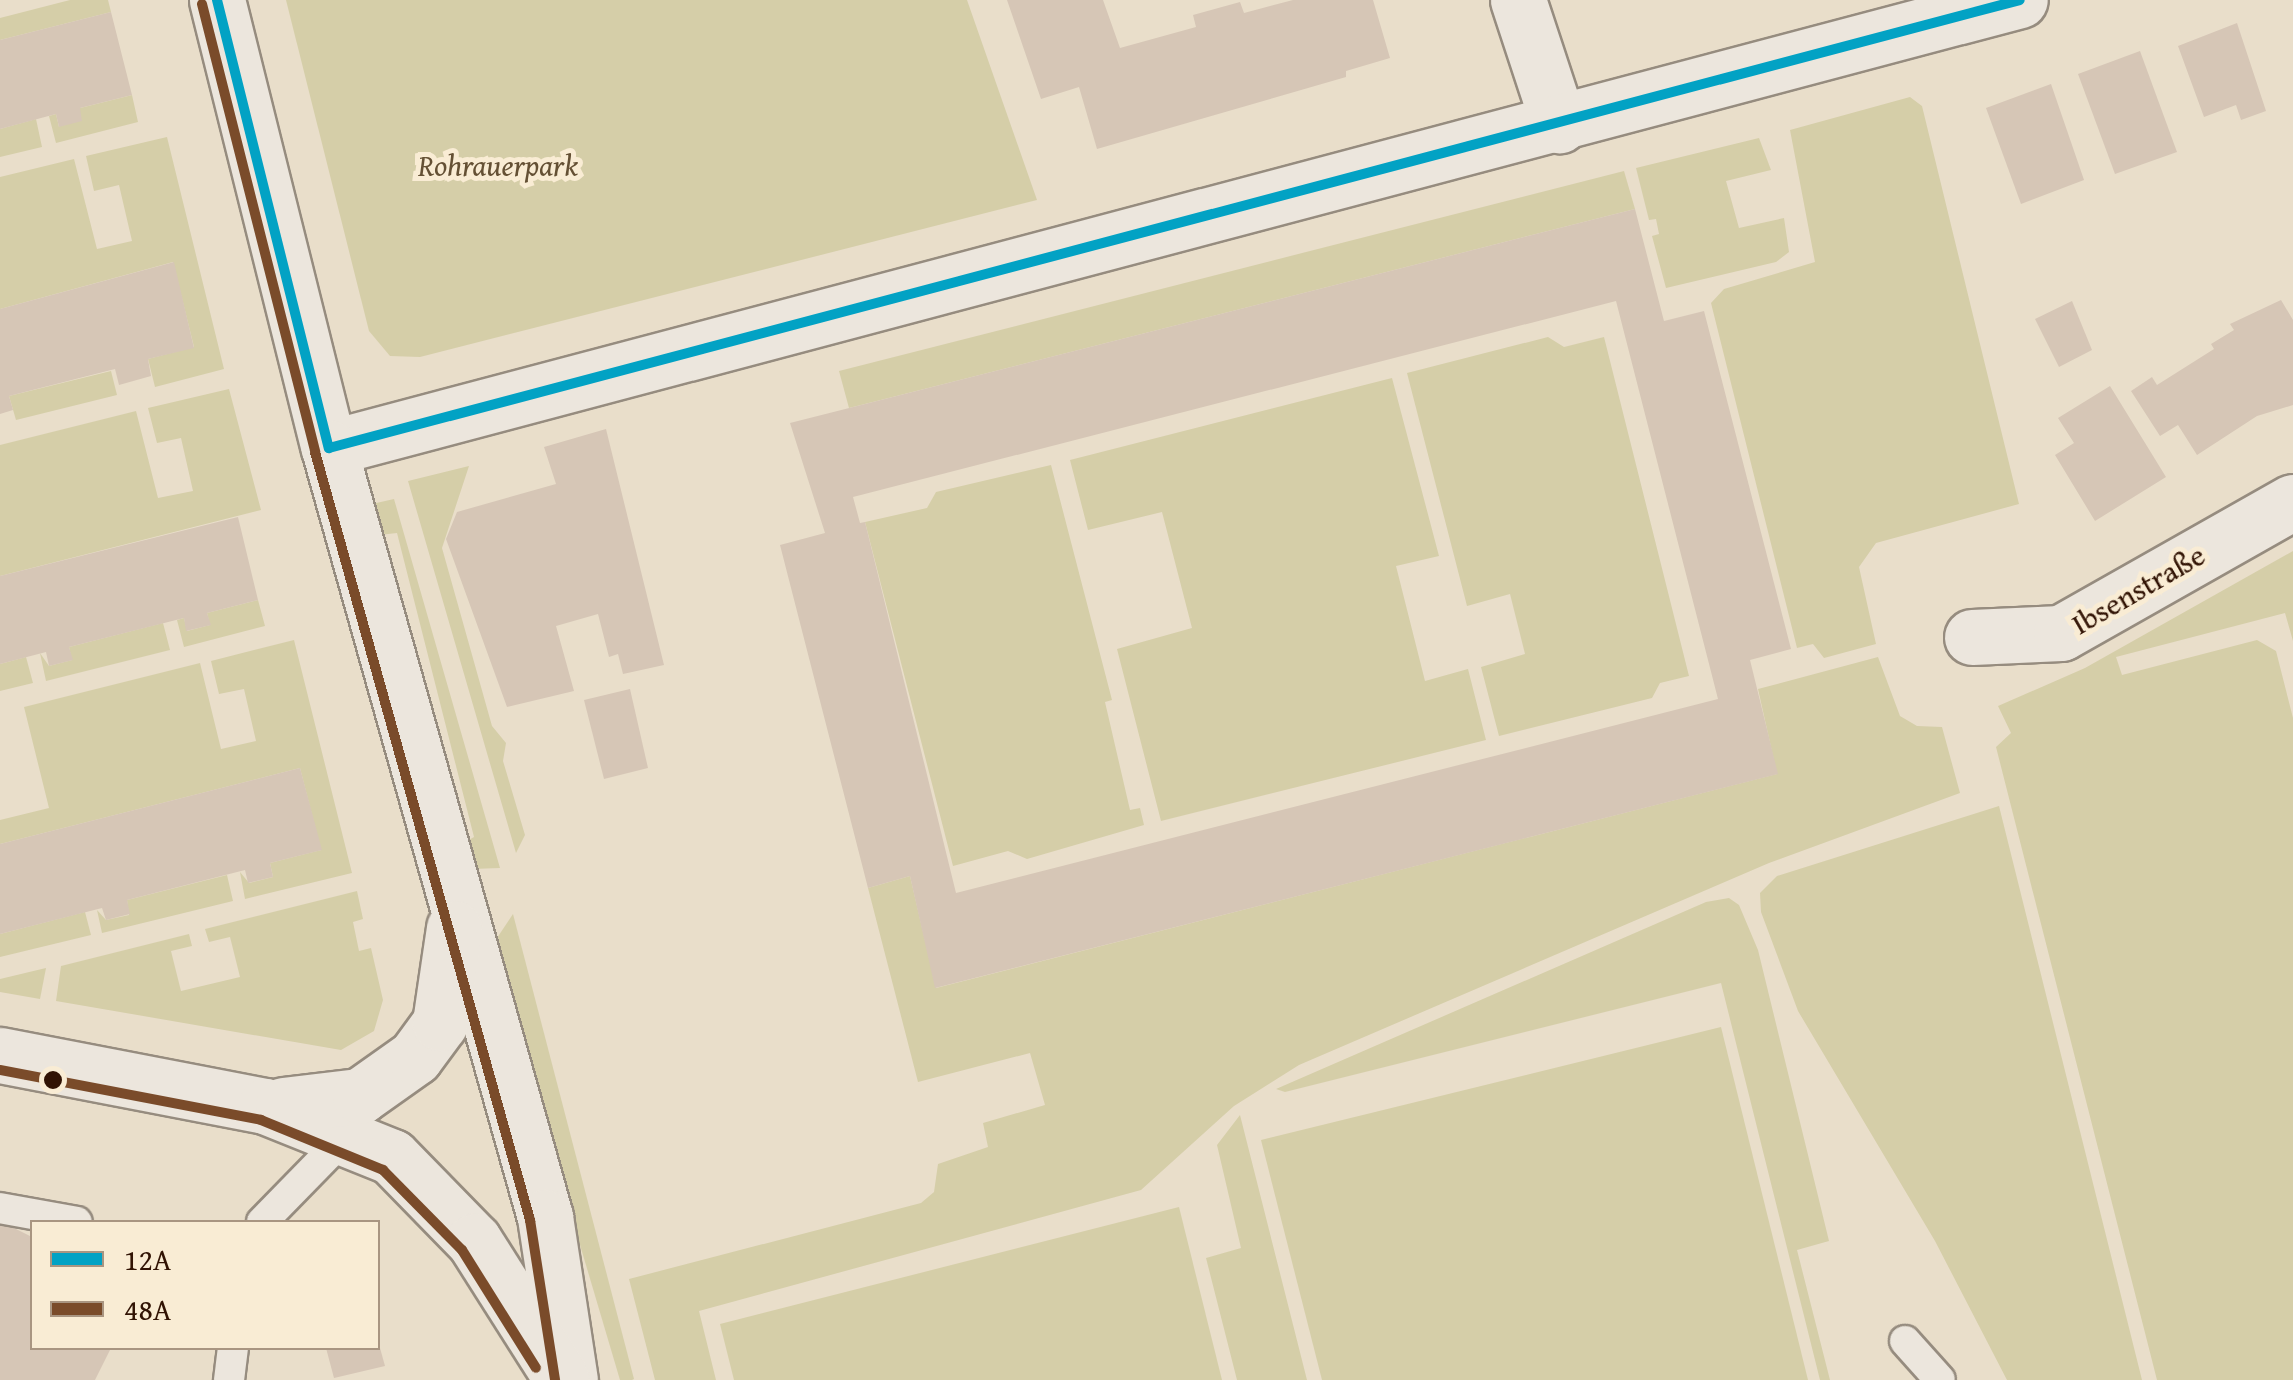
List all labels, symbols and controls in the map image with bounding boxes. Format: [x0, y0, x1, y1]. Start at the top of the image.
park label: Rohrauerpark [418, 147, 578, 183]
street label: Ibsenstraße [2065, 536, 2211, 642]
unlabelled marker [43, 1070, 63, 1090]
legend [30, 1220, 380, 1350]
text: 12A [124, 1237, 171, 1281]
text: 48A [124, 1287, 171, 1331]

